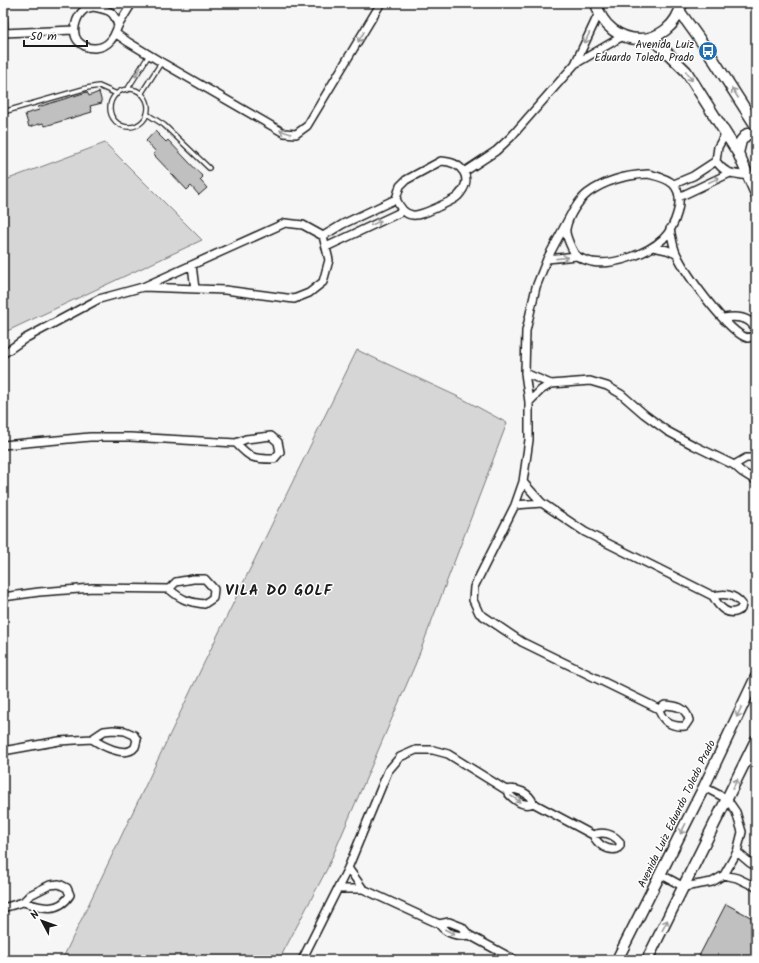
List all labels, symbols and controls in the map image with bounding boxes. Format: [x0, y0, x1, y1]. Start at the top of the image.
scale bar [24, 22, 87, 48]
text: 50 m [30, 27, 57, 46]
one-way arrow [356, 31, 364, 43]
one-way arrow [583, 32, 590, 44]
place label: Avenida Luiz Eduardo Toledo Prado [594, 36, 694, 67]
bus stop icon: Avenida Luiz Eduardo Toledo Prado [697, 40, 719, 62]
one-way arrow [134, 66, 142, 77]
one-way arrow [685, 70, 693, 81]
one-way arrow [731, 88, 739, 99]
one-way arrow [278, 128, 291, 135]
one-way arrow [708, 176, 720, 183]
one-way arrow [370, 219, 382, 226]
one-way arrow [555, 254, 568, 262]
district label: VILA DO GOLF [225, 579, 333, 603]
one-way arrow [735, 706, 742, 718]
street label: Avenida Luiz Eduardo Toledo Prado [633, 737, 721, 891]
one-way arrow [732, 778, 739, 790]
one-way arrow [510, 795, 522, 803]
one-way arrow [679, 823, 686, 835]
north arrow [22, 901, 62, 941]
text: N [26, 907, 44, 924]
one-way arrow [661, 919, 669, 931]
one-way arrow [443, 929, 455, 936]

